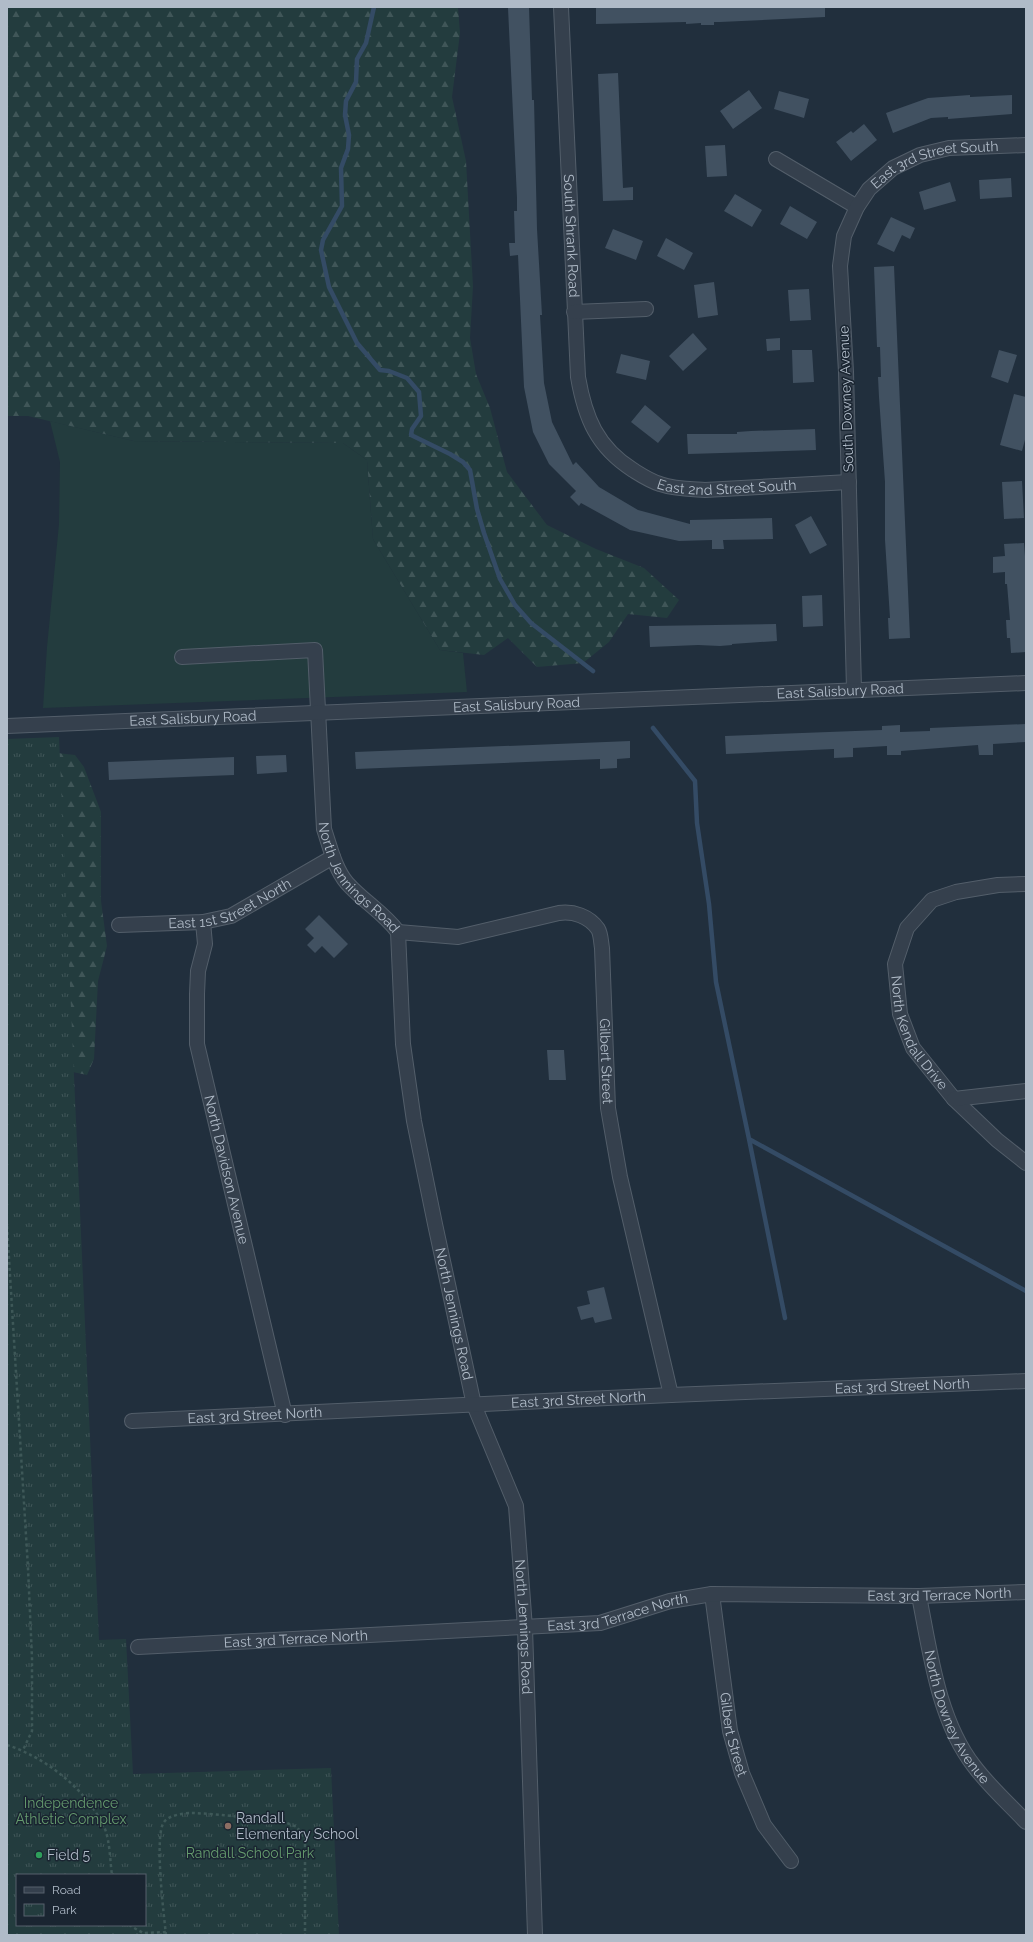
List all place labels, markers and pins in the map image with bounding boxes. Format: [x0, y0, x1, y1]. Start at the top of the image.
place label: Randall Elementary School [236, 1810, 359, 1842]
marker: Randall Elementary School [223, 1821, 233, 1831]
place label: Field 5 [47, 1847, 91, 1863]
marker: Field 5 [34, 1850, 44, 1860]

